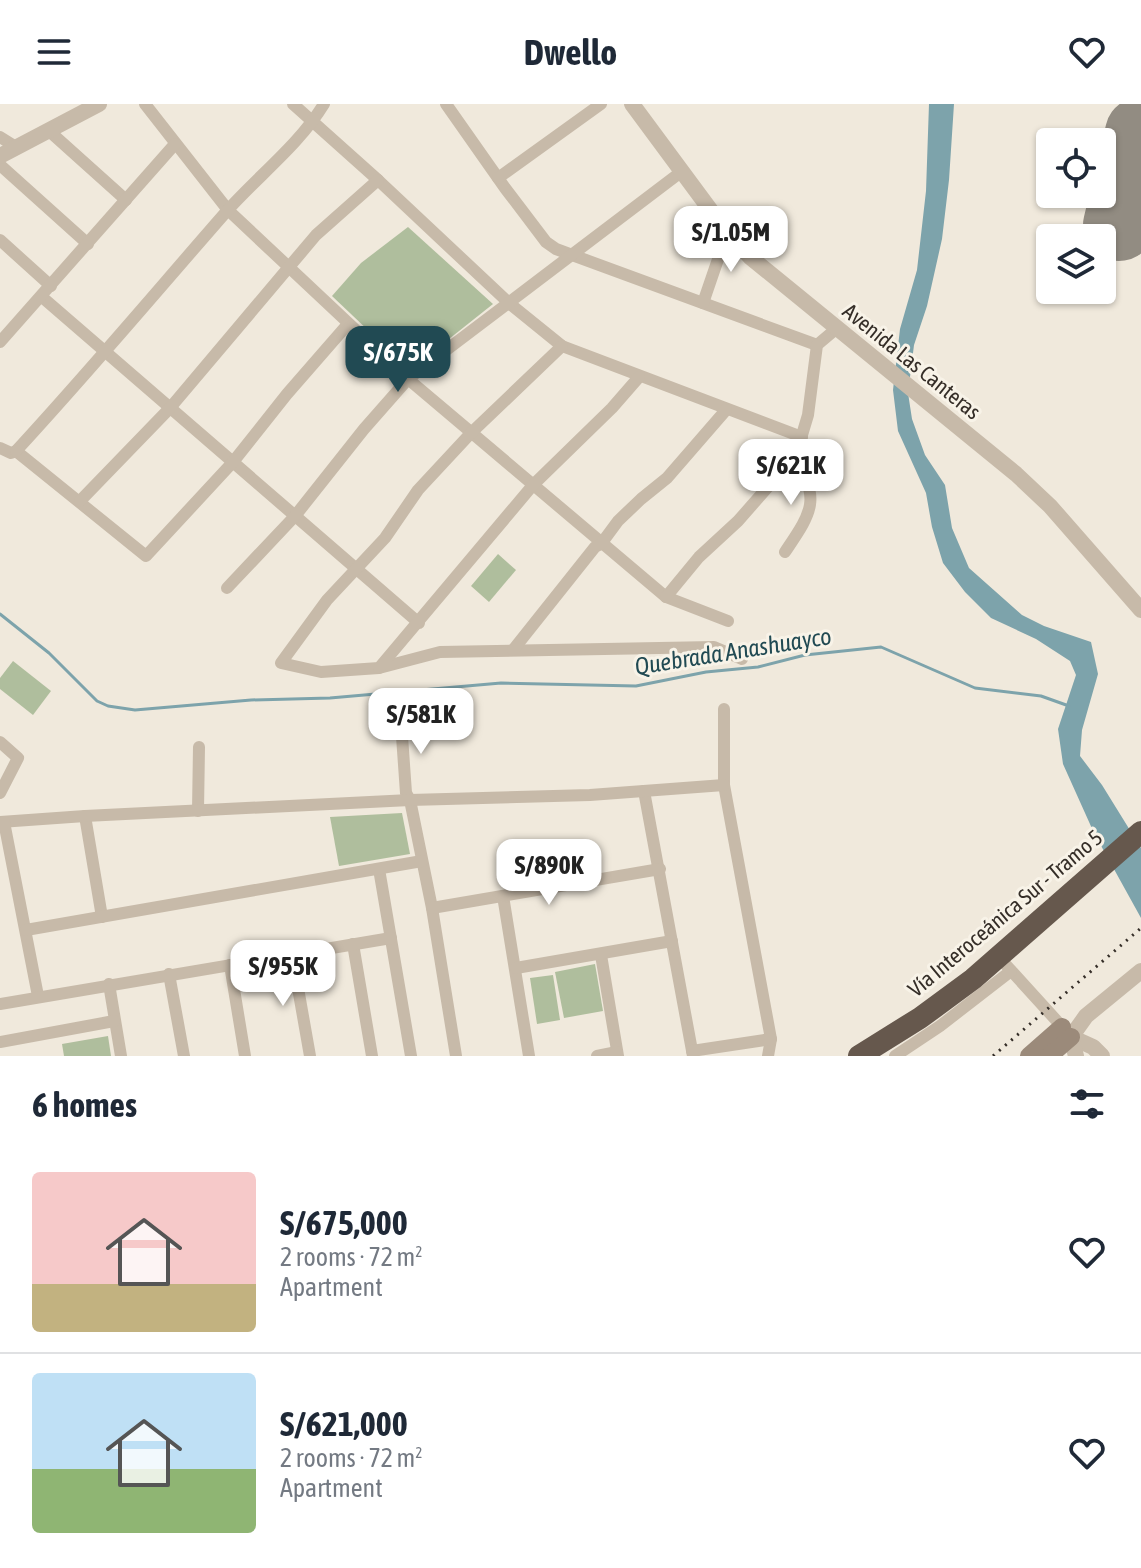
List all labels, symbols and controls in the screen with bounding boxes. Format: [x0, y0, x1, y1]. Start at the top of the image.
icon: menu [32, 30, 76, 74]
icon: heart [1065, 30, 1109, 74]
text: Dwello [524, 31, 617, 73]
map controls [1036, 128, 1116, 304]
button: locate [1036, 128, 1116, 208]
pin: S/1.05M [657, 206, 805, 274]
text: S/1.05M [692, 217, 770, 247]
button: layers [1036, 224, 1116, 304]
street label: Avenida Las Canteras [838, 298, 986, 425]
pin: S/675K [333, 326, 463, 394]
text: S/675K [363, 337, 433, 367]
pin: S/621K [726, 439, 856, 507]
text: S/621K [756, 450, 826, 480]
water label: Quebrada Anashuayco [633, 622, 833, 680]
pin: S/581K [356, 688, 486, 756]
text: S/581K [386, 699, 456, 729]
street label: Vía Interoceánica Sur - Tramo 5 [902, 824, 1108, 1002]
pin: S/890K [484, 839, 614, 907]
text: S/890K [514, 850, 584, 880]
pin: S/955K [218, 940, 348, 1008]
text: S/955K [248, 951, 318, 981]
icon: filters [1065, 1082, 1109, 1126]
text: 6 homes [32, 1085, 137, 1124]
text: S/675,000 [280, 1203, 408, 1242]
icon: home [96, 1204, 192, 1300]
icon: heart [1065, 1230, 1109, 1274]
text: 2 rooms · 72 m² [280, 1242, 422, 1272]
text: Apartment [280, 1272, 383, 1302]
text: S/621,000 [280, 1404, 408, 1443]
icon: home [96, 1405, 192, 1501]
icon: heart [1065, 1431, 1109, 1475]
text: 2 rooms · 72 m² [280, 1443, 422, 1473]
text: Apartment [280, 1473, 383, 1503]

